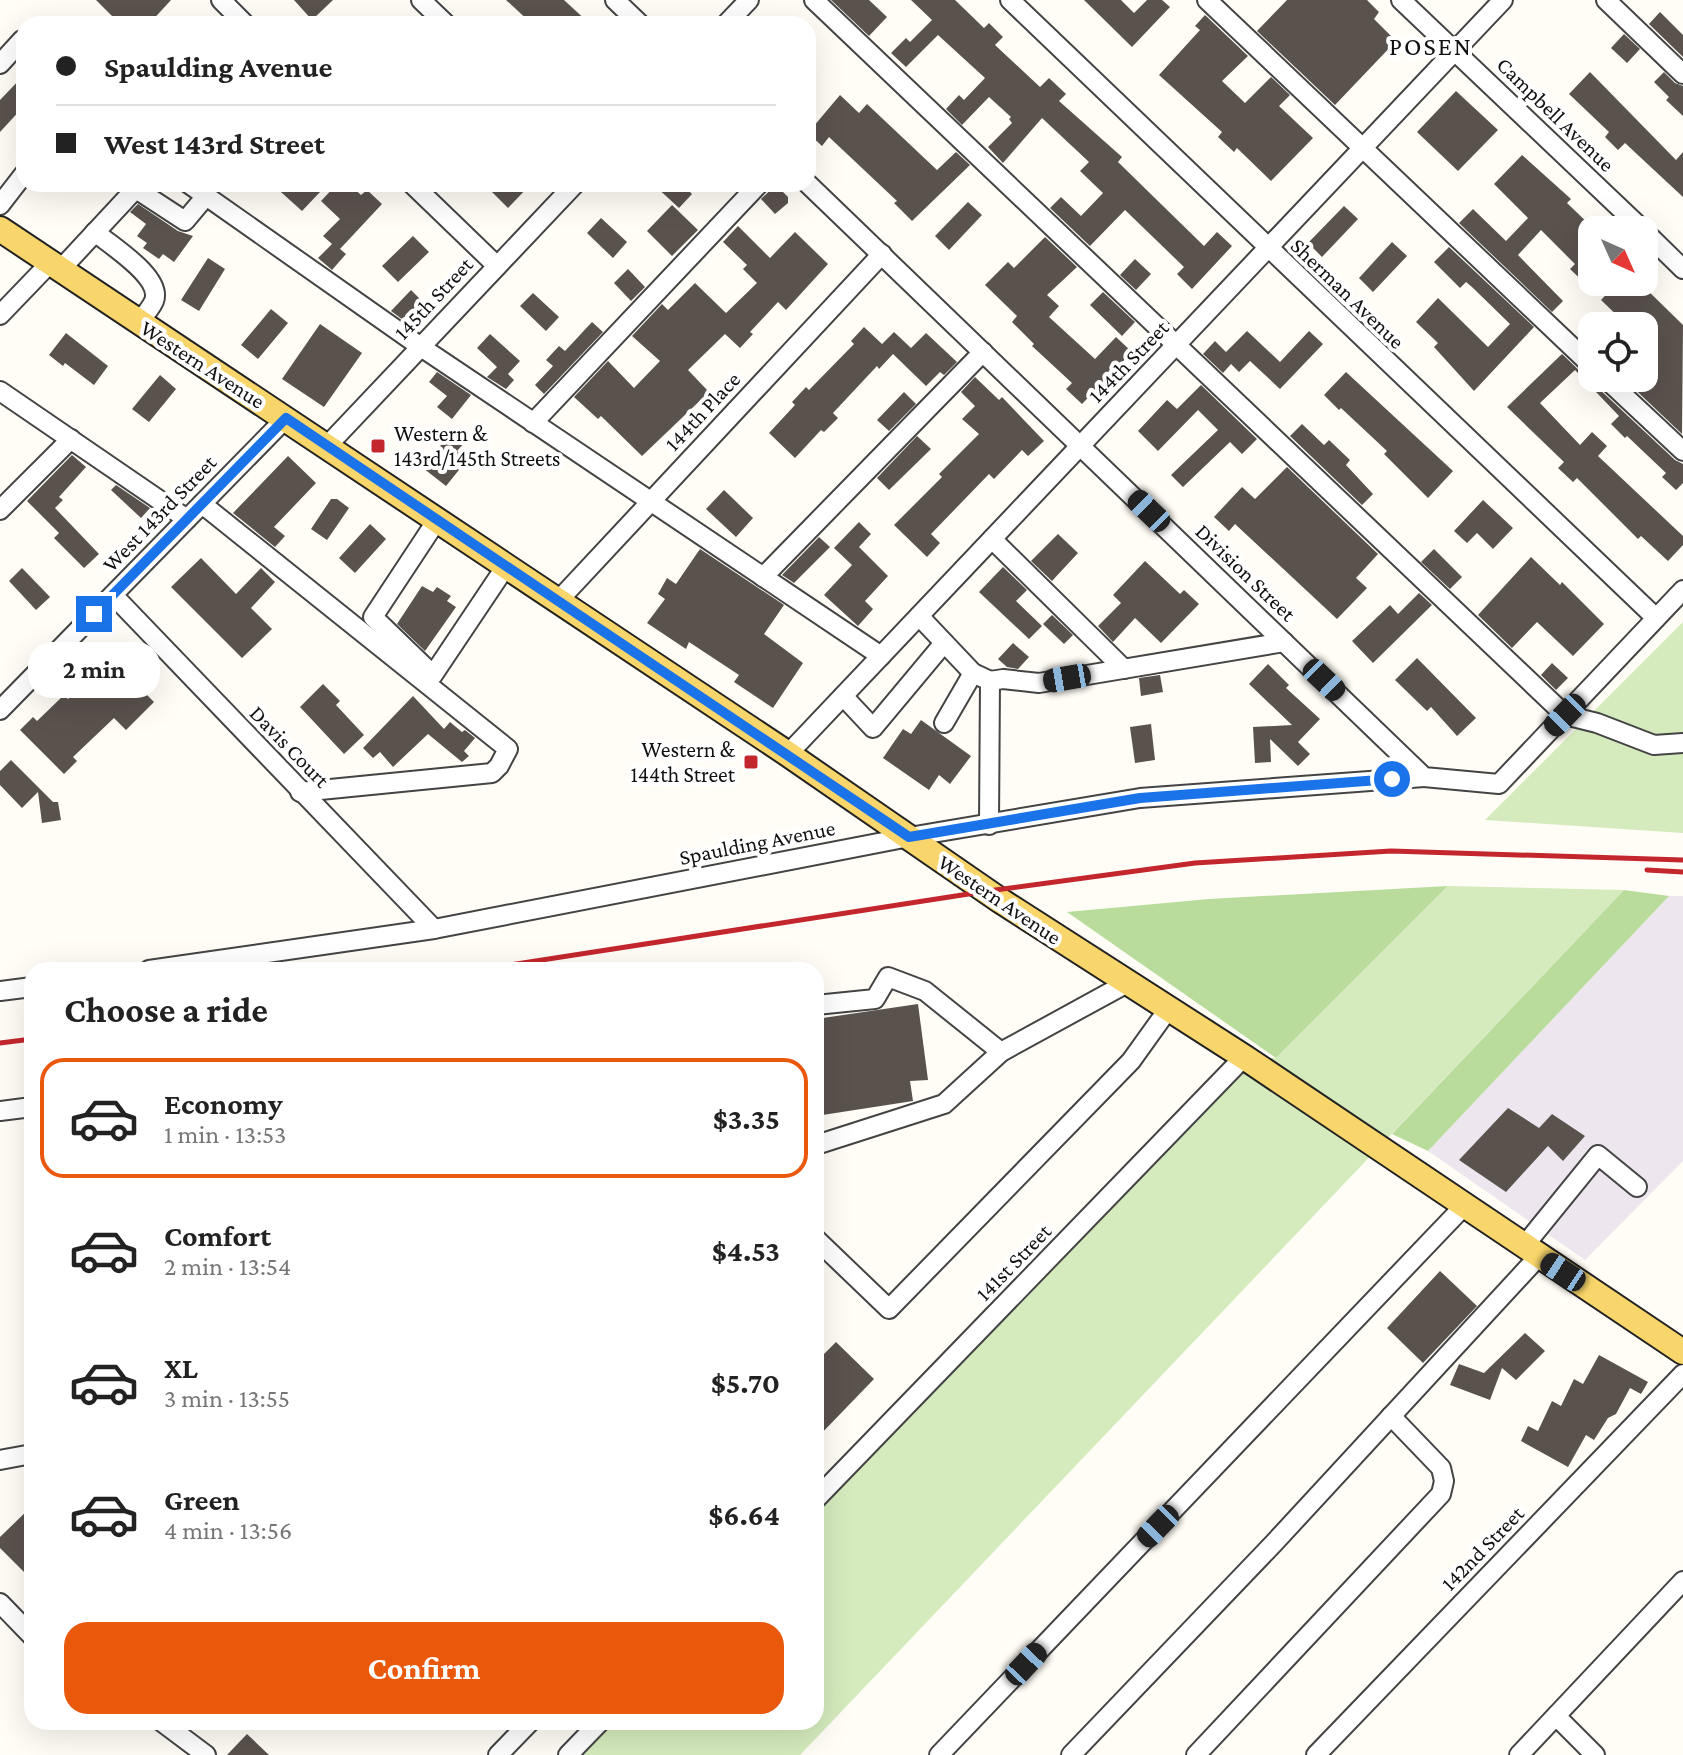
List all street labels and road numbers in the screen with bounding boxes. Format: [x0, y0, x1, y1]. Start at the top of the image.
street label: Campbell Avenue [1492, 52, 1620, 177]
street label: Sherman Avenue [1286, 233, 1410, 354]
street label: 145th Street [389, 251, 478, 345]
street label: Western Avenue [136, 315, 269, 414]
street label: 144th Street [1083, 315, 1174, 408]
street label: 144th Place [660, 367, 745, 456]
street label: West 143rd Street [97, 449, 222, 577]
street label: Division Street [1191, 519, 1301, 627]
street label: Davis Court [245, 700, 335, 793]
street label: Spaulding Avenue [677, 815, 837, 870]
street label: Western Avenue [933, 849, 1066, 950]
street label: 141st Street [971, 1218, 1057, 1306]
street label: 142nd Street [1436, 1500, 1529, 1596]

